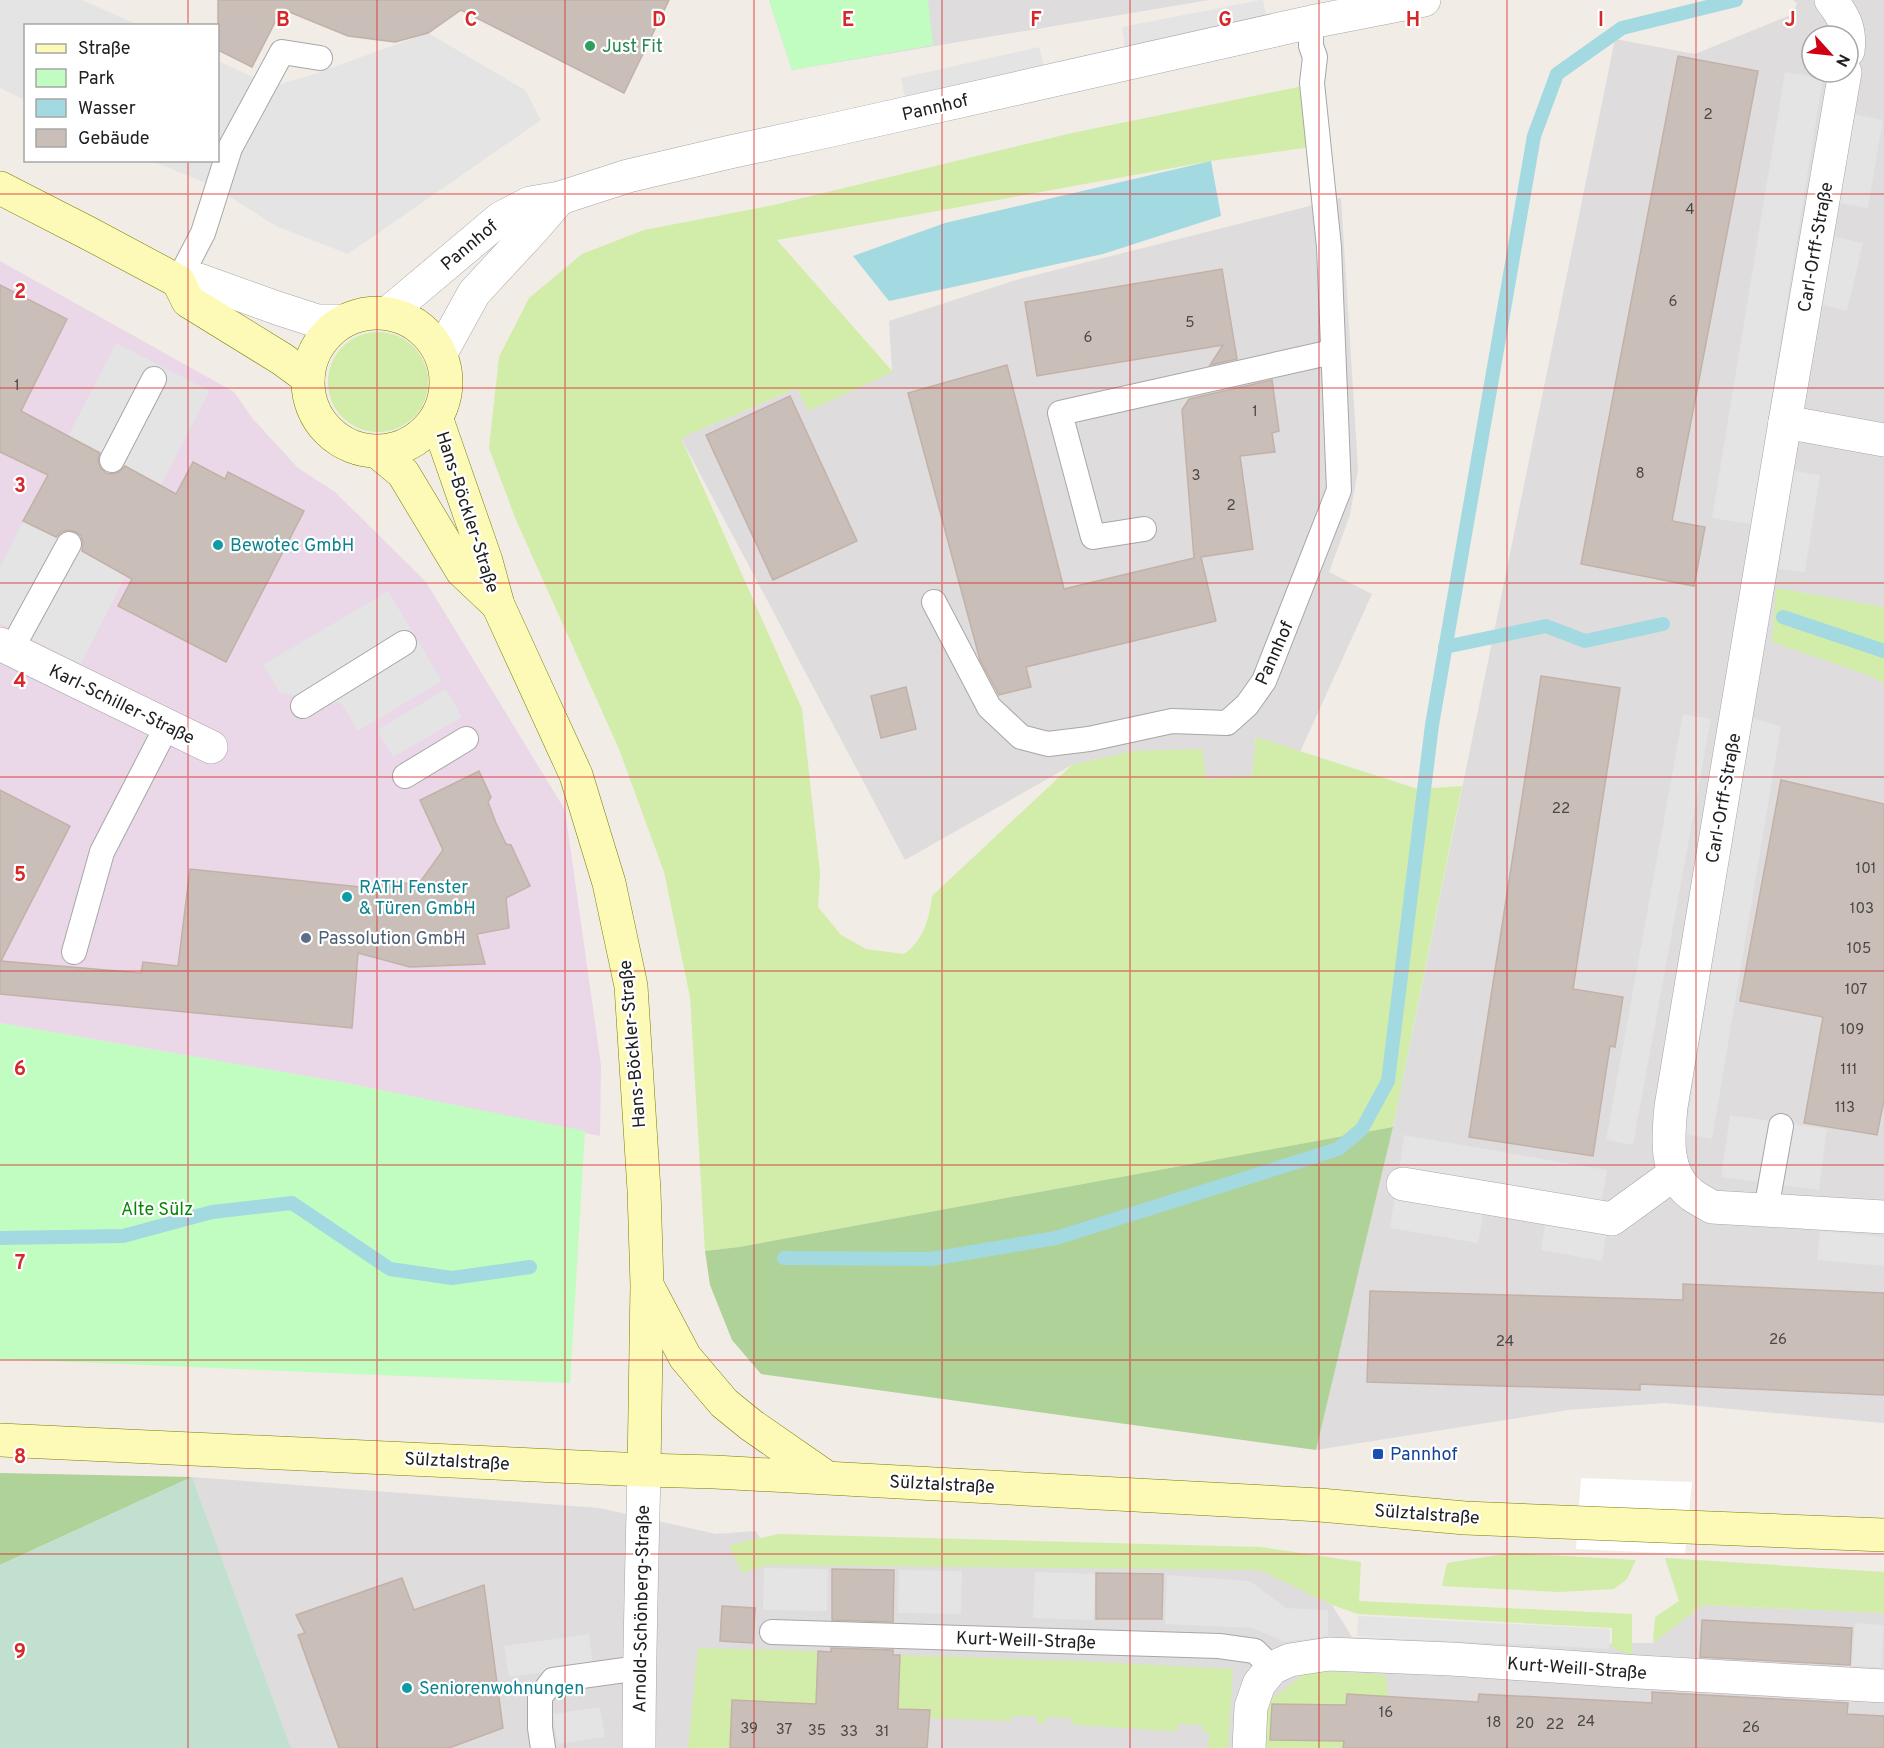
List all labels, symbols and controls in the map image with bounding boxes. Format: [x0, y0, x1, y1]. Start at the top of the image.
text: B [276, 8, 290, 34]
text: C [465, 8, 477, 34]
text: D [652, 8, 666, 34]
text: E [842, 8, 854, 34]
text: F [1030, 8, 1042, 34]
text: G [1218, 8, 1232, 34]
text: H [1406, 8, 1420, 34]
text: I [1598, 8, 1604, 34]
text: J [1784, 8, 1796, 34]
legend [24, 24, 219, 162]
north arrow [1800, 24, 1860, 84]
place label: Just Fit [602, 36, 663, 59]
text: Straße [78, 38, 130, 61]
marker: Just Fit [583, 39, 597, 53]
text: N [1830, 50, 1853, 70]
text: Park [78, 68, 115, 91]
street label: Pannhof [900, 90, 971, 127]
text: Wasser [78, 98, 136, 121]
house number: 2 [1703, 106, 1713, 125]
text: Gebäude [78, 128, 150, 151]
street label: Carl-Orff-Straße [1794, 180, 1839, 314]
house number: 4 [1685, 201, 1695, 220]
street label: Pannhof [437, 216, 503, 277]
text: 2 [14, 280, 26, 306]
house number: 6 [1669, 293, 1678, 312]
house number: 5 [1185, 314, 1195, 333]
house number: 6 [1084, 329, 1093, 348]
house number: 1 [14, 377, 20, 396]
house number: 1 [1252, 403, 1258, 422]
street label: Hans-Böckler-Straße [430, 429, 504, 596]
house number: 8 [1635, 465, 1645, 484]
house number: 3 [1191, 467, 1201, 486]
text: 3 [14, 474, 26, 500]
house number: 2 [1226, 497, 1236, 516]
place label: Bewotec GmbH [230, 535, 354, 558]
marker: Bewotec GmbH [211, 538, 225, 552]
street label: Pannhof [1251, 618, 1300, 689]
street label: Karl-Schiller-Straße [45, 660, 198, 751]
text: 4 [14, 669, 26, 695]
street label: Carl-Orff-Straße [1702, 731, 1747, 865]
house number: 22 [1552, 800, 1570, 819]
house number: 101 [1856, 860, 1876, 879]
text: 5 [14, 863, 26, 889]
place label: RATH Fenster & Türen GmbH [359, 877, 476, 921]
marker: RATH Fenster & Türen GmbH [340, 890, 354, 904]
house number: 103 [1850, 900, 1874, 919]
place label: Passolution GmbH [318, 928, 466, 951]
marker: Passolution GmbH [299, 931, 313, 945]
house number: 105 [1847, 940, 1871, 959]
street label: Hans-Böckler-Straße [615, 959, 652, 1129]
house number: 107 [1845, 981, 1867, 1000]
house number: 109 [1840, 1021, 1864, 1040]
text: 6 [14, 1057, 26, 1083]
house number: 111 [1841, 1061, 1857, 1080]
house number: 113 [1835, 1099, 1855, 1118]
park label: Alte Sülz [121, 1199, 193, 1222]
text: 7 [15, 1251, 25, 1277]
house number: 26 [1769, 1331, 1787, 1350]
house number: 24 [1496, 1333, 1514, 1352]
place label: Pannhof [1390, 1444, 1457, 1467]
text: 8 [14, 1445, 26, 1471]
marker: Pannhof [1371, 1447, 1385, 1461]
street label: Sülztalstraße [404, 1448, 510, 1477]
street label: Sülztalstraße [889, 1471, 995, 1500]
street label: Sülztalstraße [1373, 1500, 1480, 1531]
street label: Arnold-Schönberg-Straße [629, 1505, 656, 1713]
street label: Kurt-Weill-Straße [956, 1628, 1096, 1655]
text: 9 [14, 1640, 26, 1666]
street label: Kurt-Weill-Straße [1506, 1653, 1648, 1686]
place label: Seniorenwohnungen [419, 1678, 584, 1701]
marker: Seniorenwohnungen [400, 1681, 414, 1695]
house number: 16 [1379, 1704, 1393, 1723]
house number: 24 [1577, 1713, 1595, 1732]
house number: 18 [1487, 1714, 1501, 1733]
house number: 20 [1516, 1715, 1534, 1734]
house number: 22 [1546, 1716, 1564, 1735]
house number: 26 [1742, 1719, 1760, 1738]
house number: 39 [740, 1720, 758, 1739]
house number: 37 [776, 1721, 793, 1740]
house number: 35 [808, 1722, 826, 1741]
house number: 33 [840, 1723, 858, 1742]
house number: 31 [875, 1723, 889, 1742]

